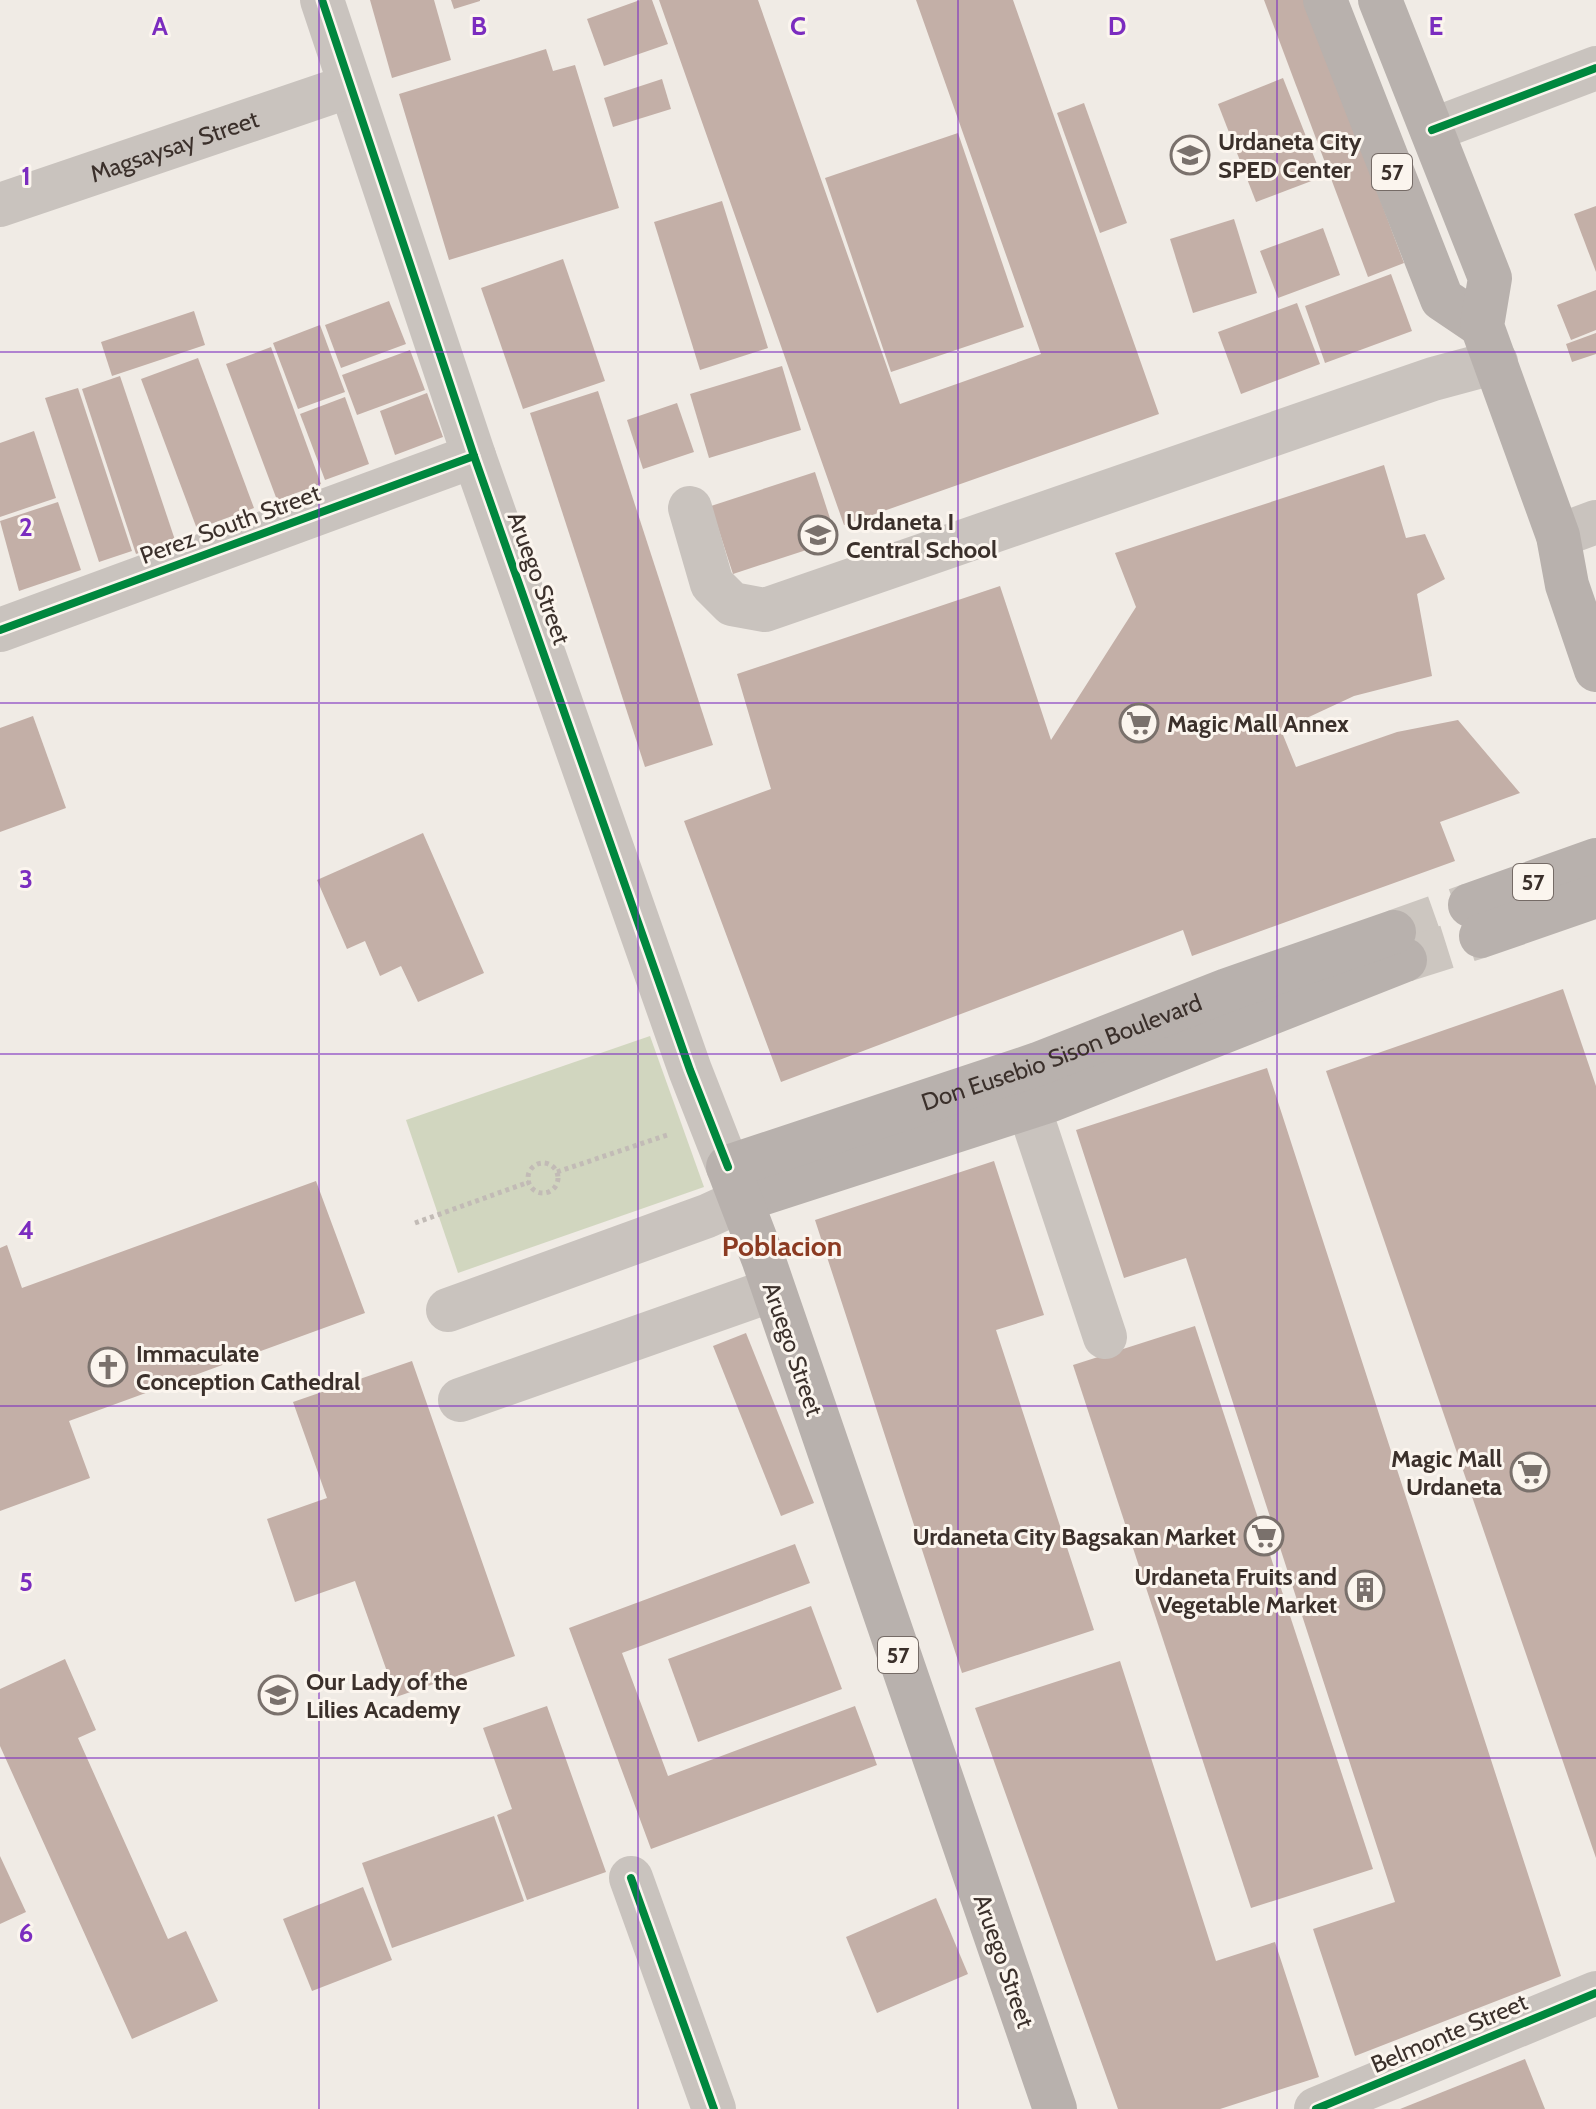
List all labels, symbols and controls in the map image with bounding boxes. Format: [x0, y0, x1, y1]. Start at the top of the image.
text: A [152, 10, 169, 42]
text: B [471, 10, 487, 42]
text: C [790, 10, 806, 42]
text: D [1108, 10, 1126, 42]
text: E [1429, 10, 1443, 42]
street label: Magsaysay Street [86, 104, 262, 188]
place label: Urdaneta City SPED Center [1218, 127, 1362, 184]
school or university icon: Urdaneta City SPED Center [1169, 134, 1211, 176]
road number: 57 [1372, 154, 1412, 190]
text: 1 [21, 160, 31, 192]
street label: Perez South Street [136, 478, 324, 570]
place label: Urdaneta I Central School [846, 507, 997, 564]
street label: Aruego Street [502, 508, 576, 648]
text: 2 [19, 511, 33, 543]
school or university icon: Urdaneta I Central School [797, 514, 839, 556]
supermarket icon: Magic Mall Annex [1118, 702, 1160, 744]
place label: Magic Mall Annex [1167, 709, 1349, 738]
text: 3 [19, 863, 33, 895]
road number: 57 [1513, 864, 1553, 900]
street label: Don Eusebio Sison Boulevard [917, 987, 1206, 1116]
text: 4 [18, 1214, 34, 1246]
district label: Poblacion [722, 1229, 842, 1263]
street label: Aruego Street [757, 1278, 829, 1420]
place label: Immaculate Conception Cathedral [136, 1339, 360, 1396]
church icon: Immaculate Conception Cathedral [87, 1346, 129, 1388]
place label: Magic Mall Urdaneta [1391, 1444, 1502, 1501]
supermarket icon: Magic Mall Urdaneta [1509, 1451, 1551, 1493]
supermarket icon: Urdaneta City Bagsakan Market [1243, 1515, 1285, 1557]
place label: Urdaneta City Bagsakan Market [912, 1522, 1236, 1551]
place label: Urdaneta Fruits and Vegetable Market [1134, 1562, 1337, 1619]
text: 5 [19, 1566, 33, 1598]
building icon: Urdaneta Fruits and Vegetable Market [1344, 1569, 1386, 1611]
road number: 57 [878, 1637, 918, 1673]
place label: Our Lady of the Lilies Academy [306, 1667, 468, 1724]
school or university icon: Our Lady of the Lilies Academy [257, 1674, 299, 1716]
street label: Aruego Street [968, 1890, 1040, 2032]
text: 6 [19, 1917, 33, 1949]
street label: Belmonte Street [1366, 1987, 1532, 2079]

